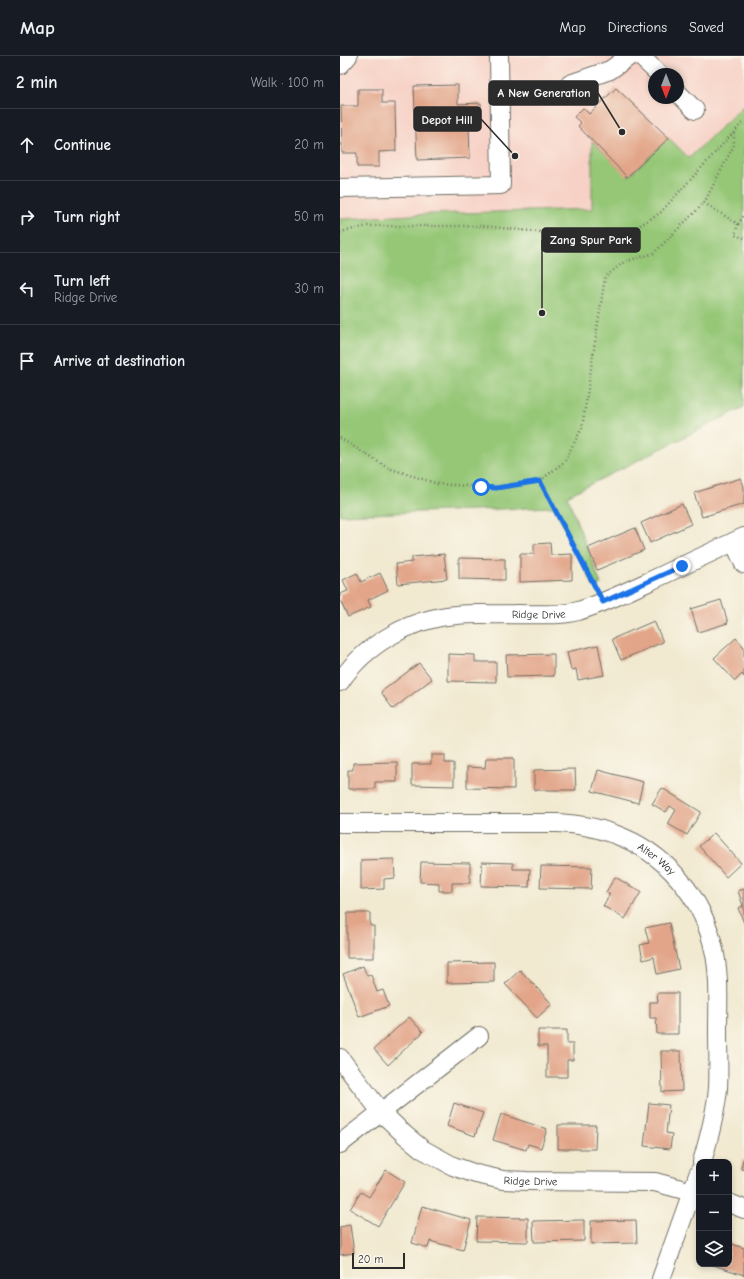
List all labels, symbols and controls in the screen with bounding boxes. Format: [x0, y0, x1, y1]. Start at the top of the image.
text: Map [20, 17, 55, 39]
text: Map [559, 19, 586, 36]
text: Directions [608, 19, 667, 36]
text: Saved [689, 19, 724, 36]
north arrow [648, 68, 684, 104]
text: 2 min [16, 73, 57, 92]
text: Walk · 100 m [251, 75, 324, 90]
callout: A New Generation [489, 81, 598, 105]
text: A New Generation [497, 86, 591, 100]
callout: Depot Hill [414, 107, 481, 131]
text: Depot Hill [421, 113, 473, 127]
icon: ahead [16, 134, 38, 156]
text: Continue [54, 136, 111, 154]
text: 20 m [294, 137, 324, 152]
icon: right [16, 206, 38, 228]
text: Turn right [54, 208, 120, 226]
text: 50 m [294, 209, 324, 224]
callout: Zang Spur Park [542, 228, 640, 252]
text: Zang Spur Park [550, 233, 632, 247]
text: Turn left [54, 272, 110, 290]
icon: left [16, 278, 38, 300]
text: 30 m [294, 281, 324, 296]
text: Ridge Drive [54, 290, 117, 305]
icon: arrive [16, 350, 38, 372]
text: Arrive at destination [54, 352, 185, 370]
route start [472, 478, 490, 496]
route end [673, 557, 691, 575]
street label: Ridge Drive [512, 607, 567, 621]
street label: Alter Way [635, 840, 678, 878]
map controls [696, 1159, 732, 1267]
button: + [696, 1159, 732, 1195]
street label: Ridge Drive [503, 1174, 558, 1188]
button: − [696, 1195, 732, 1231]
button: layers [696, 1231, 732, 1267]
scale bar [352, 1251, 405, 1270]
text: 20 m [358, 1253, 383, 1266]

